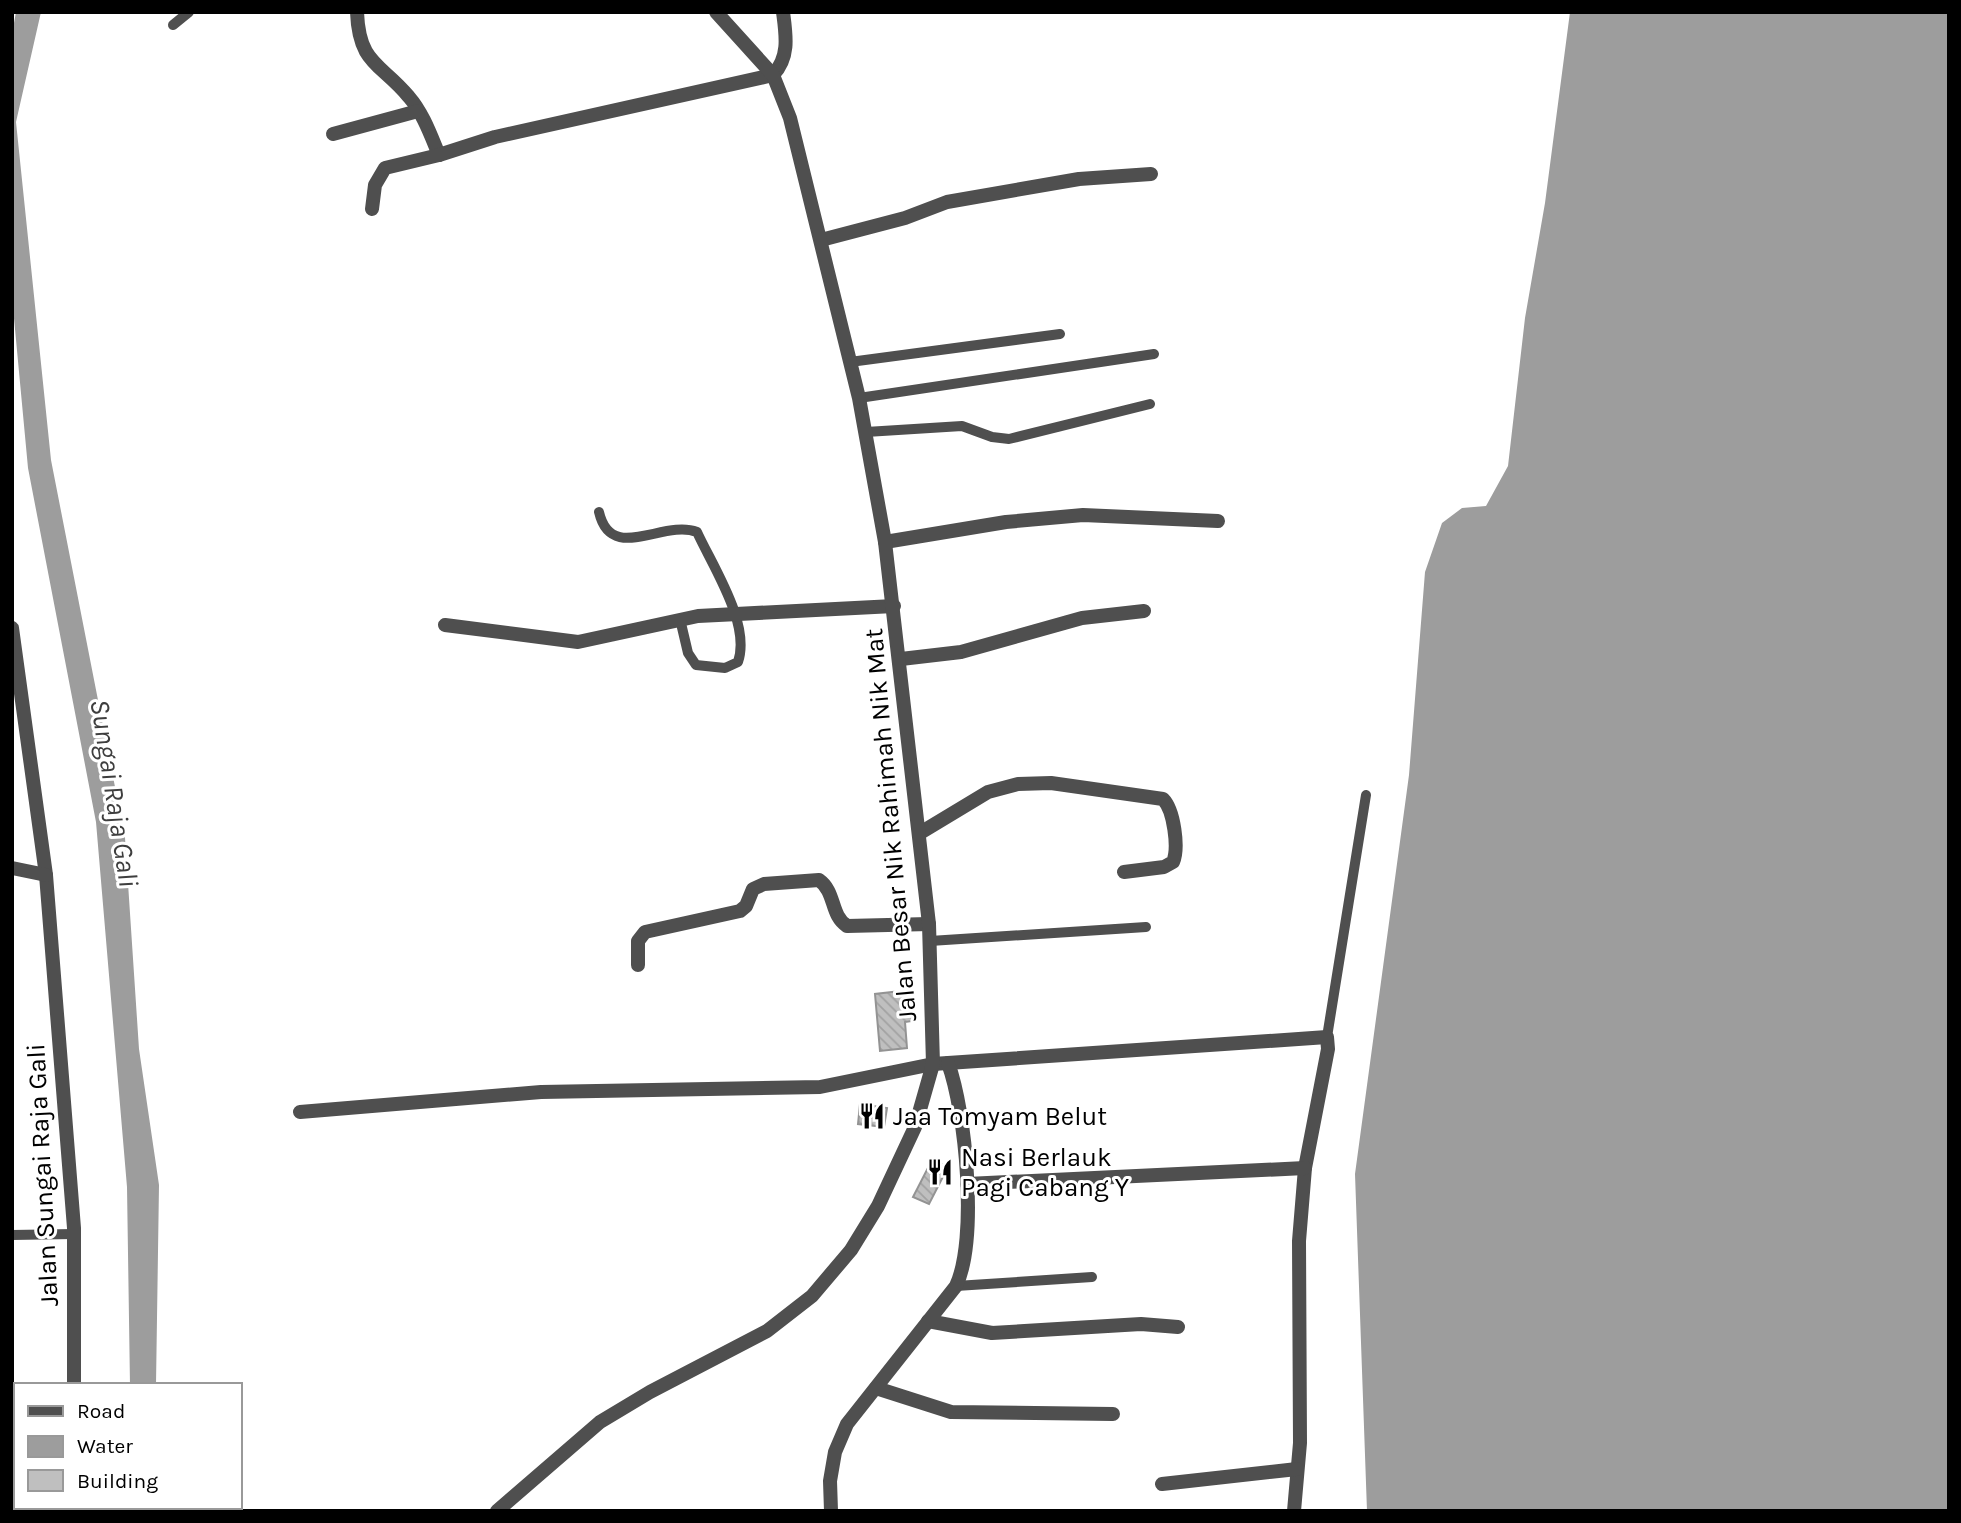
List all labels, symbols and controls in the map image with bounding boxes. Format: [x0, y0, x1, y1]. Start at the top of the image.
street label: Jalan Besar Nik Rahimah Nik Mat [858, 627, 923, 1023]
water label: Sungai Raja Gali [83, 697, 146, 890]
street label: Jalan Sungai Raja Gali [20, 1043, 65, 1307]
restaurant icon: Jaa Tomyam Belut [857, 1101, 887, 1131]
place label: Jaa Tomyam Belut [893, 1101, 1107, 1132]
place label: Nasi Berlauk Pagi Cabang Y [961, 1142, 1130, 1203]
restaurant icon: Nasi Berlauk Pagi Cabang Y [925, 1157, 955, 1187]
legend [14, 1383, 242, 1509]
text: Road [77, 1399, 125, 1423]
text: Water [77, 1434, 133, 1458]
text: Building [77, 1469, 158, 1493]

